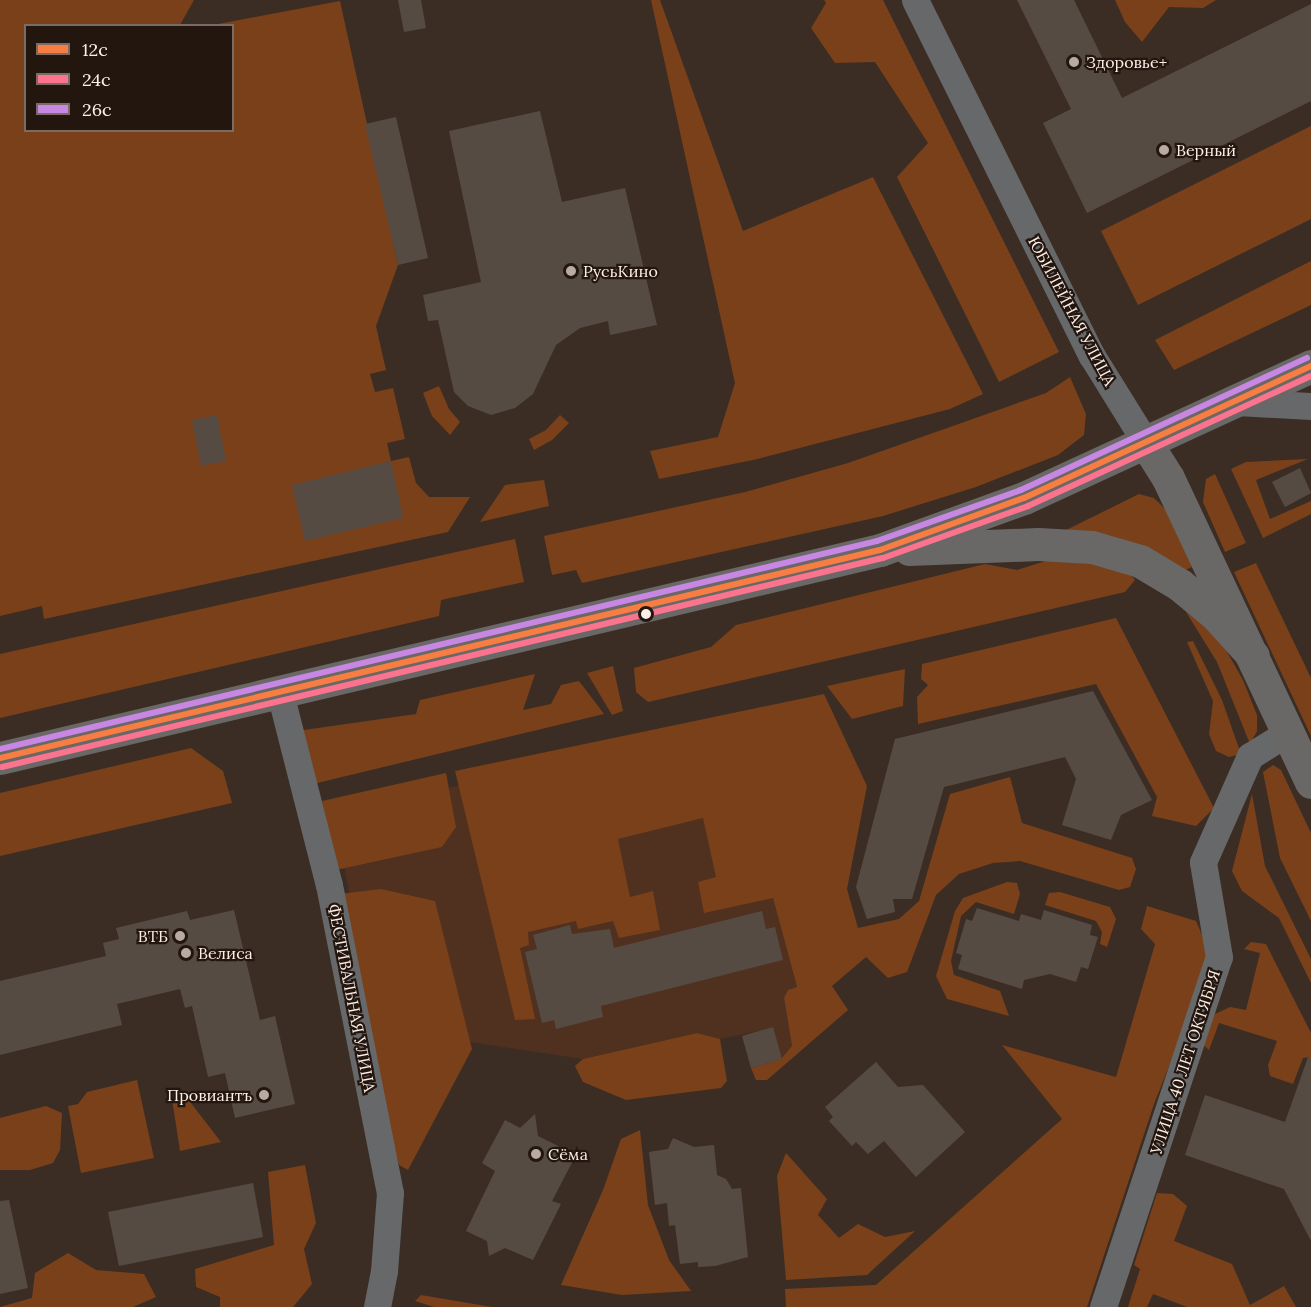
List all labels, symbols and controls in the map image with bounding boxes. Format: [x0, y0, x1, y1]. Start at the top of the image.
legend [24, 24, 234, 132]
text: 12с [82, 38, 108, 61]
place label: Здоровье+ [1086, 52, 1167, 72]
marker: Здоровье+ [1067, 55, 1081, 69]
text: 24с [82, 68, 111, 91]
text: 26c [82, 98, 112, 121]
place label: Верный [1176, 140, 1236, 160]
marker: Верный [1157, 143, 1171, 157]
street label: ЮБИЛЕЙНАЯ УЛИЦА [1024, 233, 1120, 389]
place label: РусьКино [583, 261, 658, 281]
marker: РусьКино [564, 264, 578, 278]
unlabelled marker [640, 608, 652, 620]
street label: ФЕСТИВАЛЬНАЯ УЛИЦА [324, 902, 380, 1094]
place label: ВТБ [138, 926, 168, 946]
marker: ВТБ [173, 929, 187, 943]
place label: Велиса [198, 943, 253, 963]
marker: Велиса [179, 946, 193, 960]
street label: УЛИЦА 40 ЛЕТ ОКТЯБРЯ [1146, 967, 1224, 1157]
place label: Провиантъ [167, 1085, 252, 1105]
marker: Провиантъ [257, 1088, 271, 1102]
place label: Сёма [548, 1144, 588, 1164]
marker: Сёма [529, 1147, 543, 1161]

